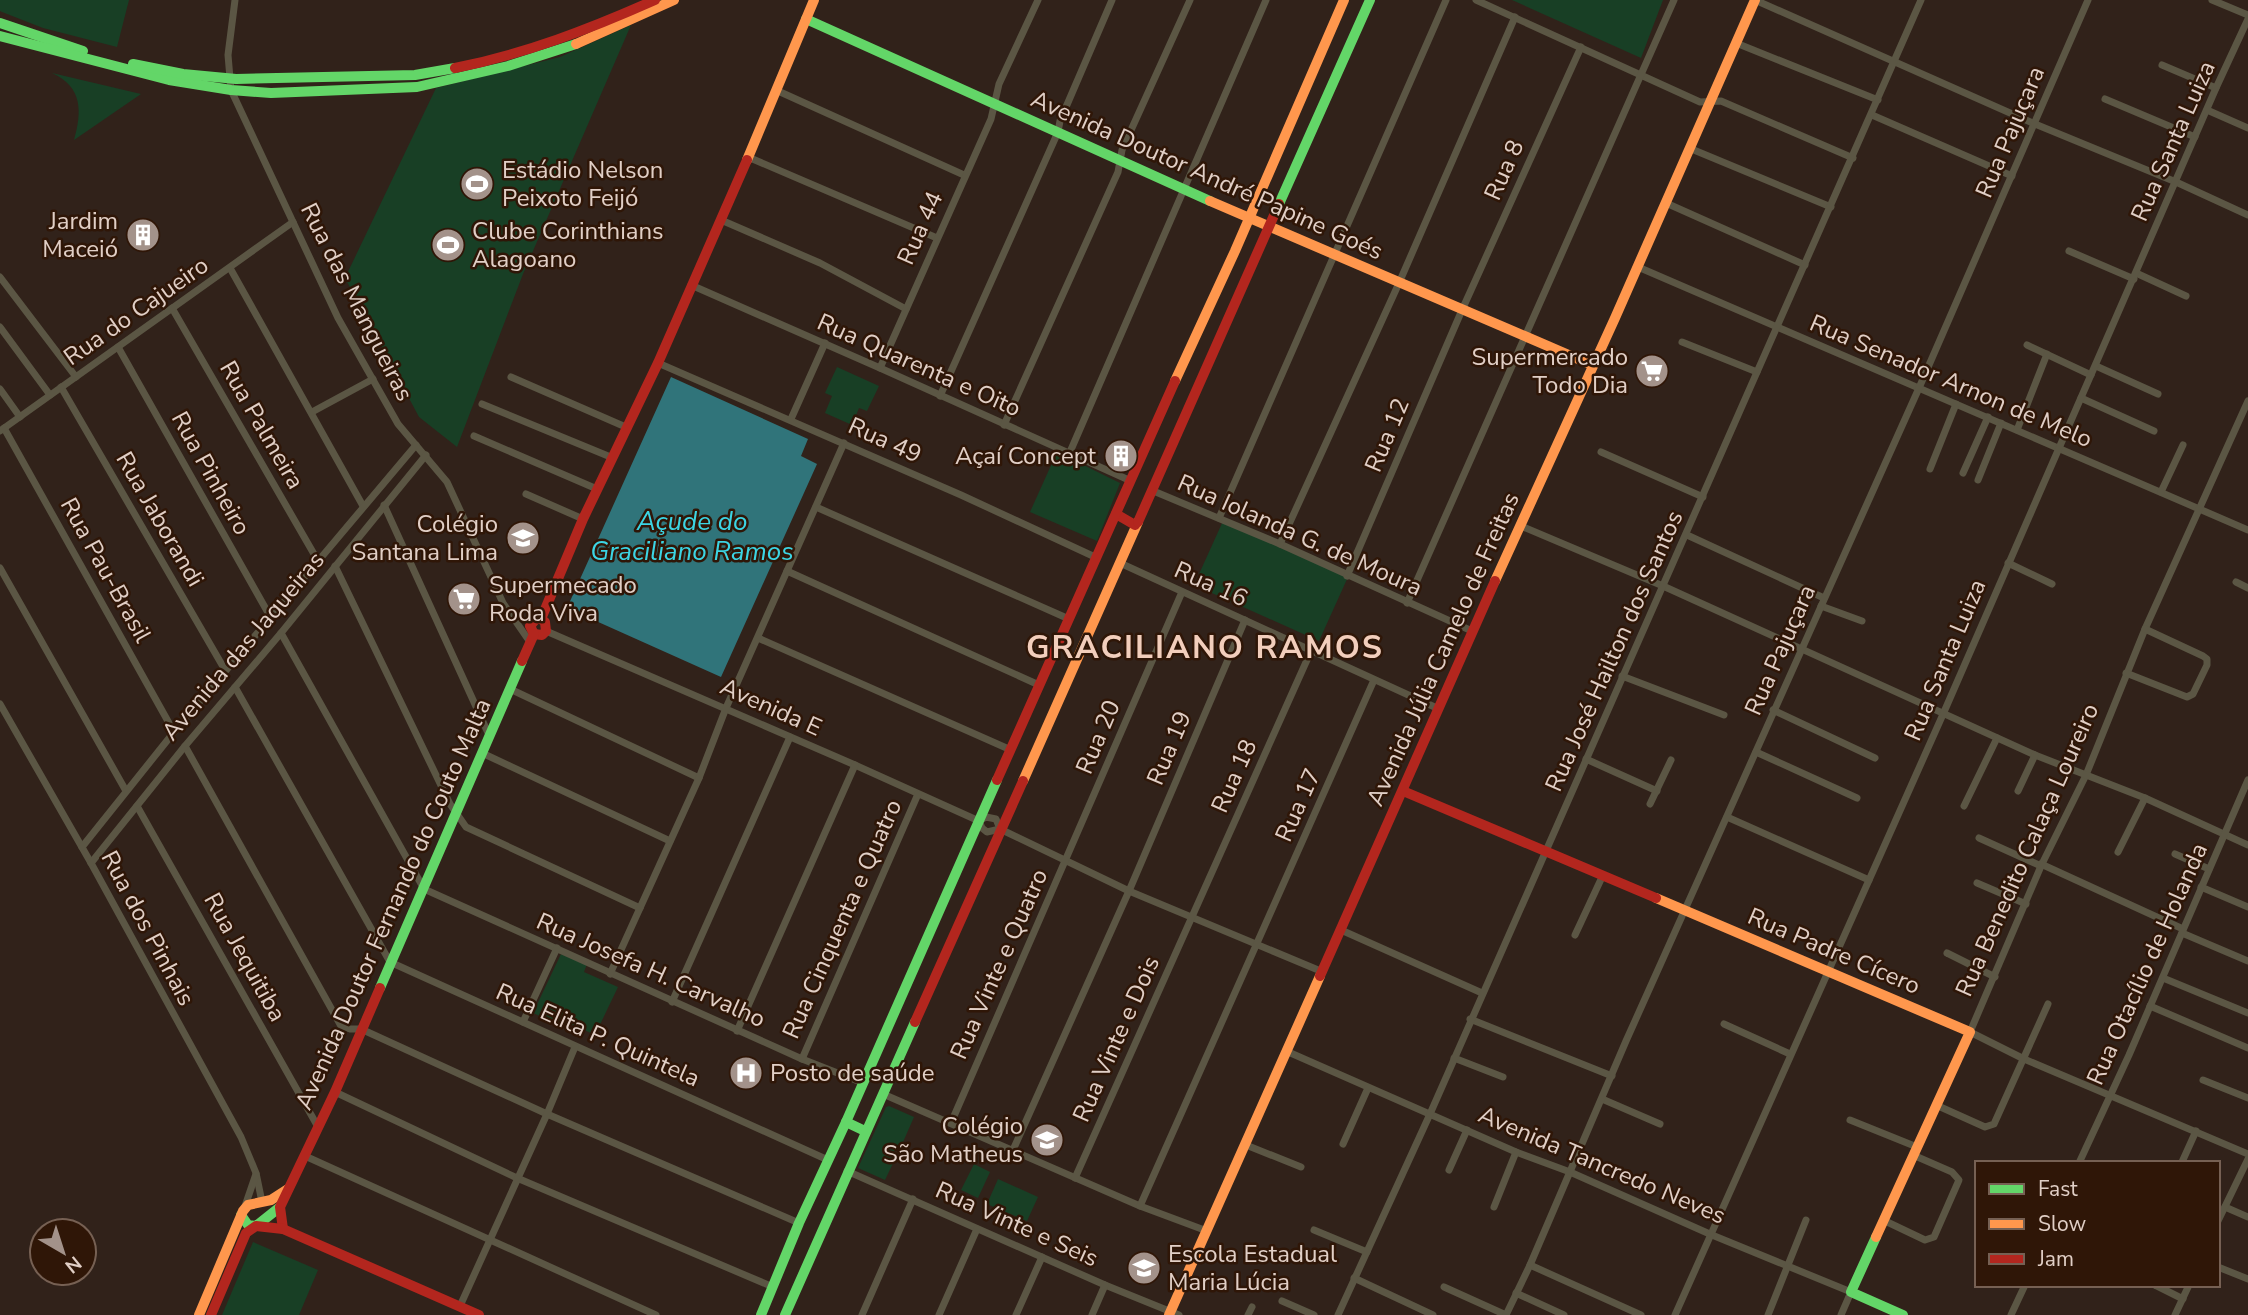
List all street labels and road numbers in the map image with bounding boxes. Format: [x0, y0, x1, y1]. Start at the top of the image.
street label: Rua Santa Luiza [2123, 56, 2223, 226]
street label: Rua Pajuçara [1968, 61, 2052, 203]
street label: Avenida Doutor André Papine Goés [1026, 83, 1388, 267]
street label: Rua 8 [1477, 135, 1531, 205]
street label: Rua 44 [890, 186, 950, 270]
street label: Rua das Mangueiras [293, 197, 421, 407]
street label: Rua do Cajueiro [57, 249, 215, 373]
street label: Rua Quarenta e Oito [812, 306, 1026, 424]
street label: Rua Senador Arnon de Melo [1805, 307, 2097, 455]
street label: Rua Palmeira [212, 355, 312, 495]
street label: Rua 12 [1357, 393, 1417, 477]
street label: Rua Pinheiro [164, 406, 258, 540]
street label: Rua 49 [843, 410, 927, 470]
street label: Rua Jaborandi [108, 446, 212, 592]
street label: Rua Iolanda G. de Moura [1173, 467, 1427, 603]
street label: Avenida Júlia Camelo de Freitas [1359, 487, 1527, 811]
street label: Rua Pau-Brasil [53, 492, 159, 648]
street label: Rua José Hailton dos Santos [1538, 506, 1690, 796]
street label: Avenida das Jaqueiras [154, 545, 332, 747]
street label: Rua 16 [1169, 554, 1253, 614]
street label: Rua Santa Luiza [1897, 574, 1993, 746]
street label: Rua Pajuçara [1737, 580, 1823, 720]
street label: Avenida E [715, 670, 827, 744]
street label: Avenida Doutor Fernando do Couto Malta [287, 693, 499, 1115]
street label: Rua 20 [1068, 695, 1128, 779]
street label: Rua Benedito Calaça Loureiro [1948, 698, 2106, 1002]
street label: Rua 19 [1139, 706, 1199, 790]
street label: Rua 18 [1204, 734, 1264, 818]
street label: Rua 17 [1268, 763, 1328, 847]
street label: Rua Cinquenta e Quatro [775, 794, 909, 1044]
street label: Rua Otacílio de Holanda [2079, 838, 2215, 1090]
street label: Rua dos Pinhais [94, 845, 202, 1011]
street label: Rua Vinte e Quatro [943, 864, 1055, 1064]
street label: Rua Jequitiba [196, 887, 294, 1027]
street label: Rua Padre Cícero [1743, 900, 1925, 1002]
street label: Rua Josefa H. Carvalho [532, 905, 770, 1035]
street label: Rua Vinte e Dois [1065, 951, 1167, 1127]
street label: Rua Elita P. Quintela [491, 976, 705, 1094]
street label: Avenida Tancredo Neves [1474, 1098, 1730, 1232]
street label: Rua Vinte e Seis [931, 1174, 1103, 1274]

